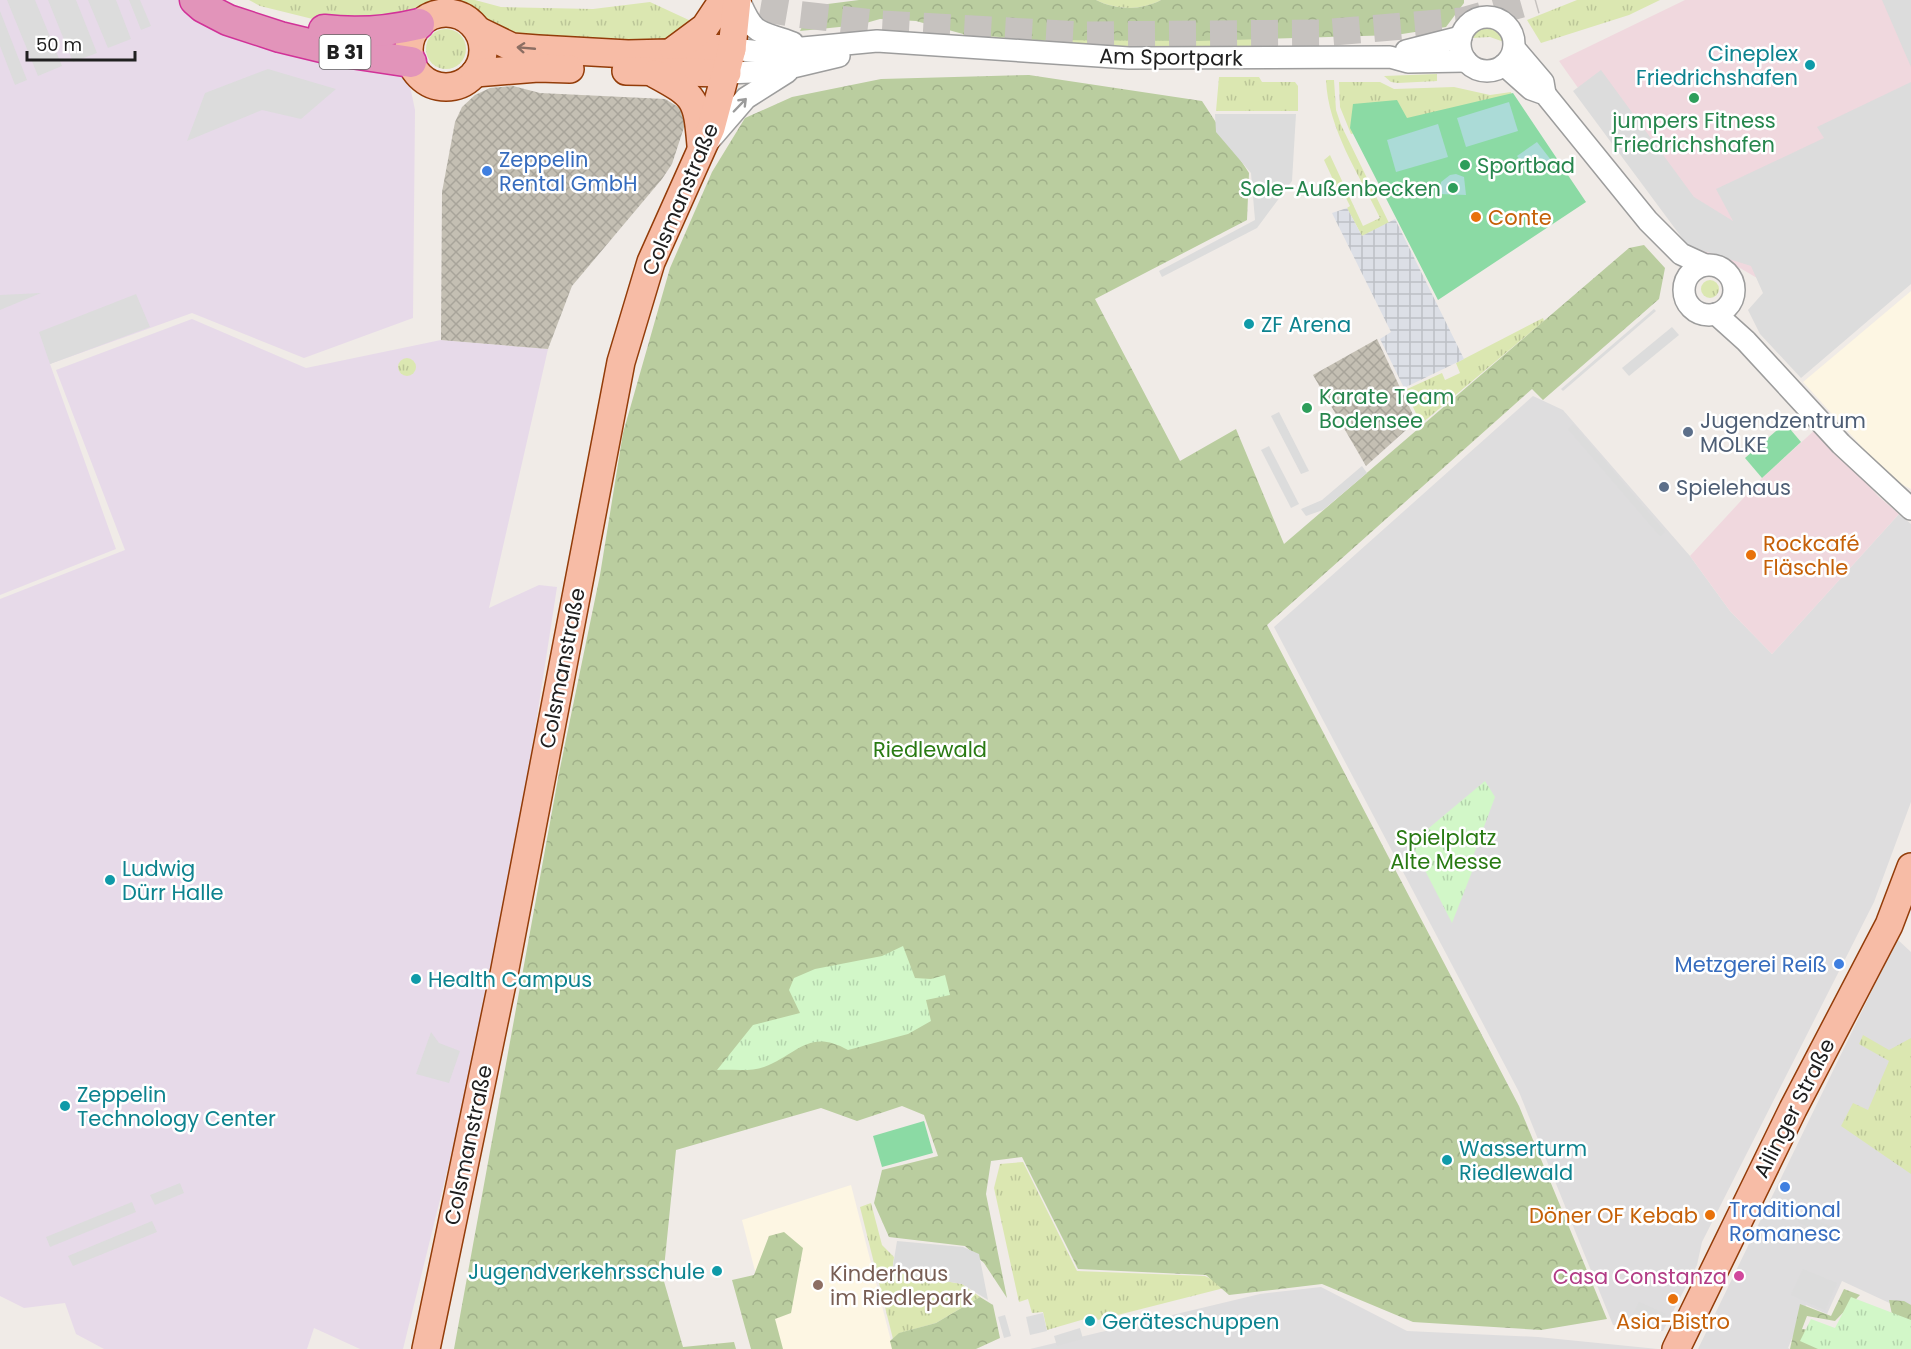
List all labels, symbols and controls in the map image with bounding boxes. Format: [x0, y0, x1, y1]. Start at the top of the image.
scale bar [27, 24, 135, 62]
text: 50 m [36, 32, 82, 57]
road number: B 31 [320, 35, 370, 69]
place label: Cineplex Friedrichshafen [1636, 39, 1798, 92]
street label: Am Sportpark [1099, 41, 1243, 73]
one-way arrow [516, 42, 536, 53]
marker: Cineplex Friedrichshafen [1803, 58, 1817, 72]
marker: jumpers Fitness Friedrichshafen [1687, 91, 1701, 105]
one-way arrow [733, 98, 747, 113]
place label: jumpers Fitness Friedrichshafen [1611, 106, 1776, 159]
street label: Colsmanstraße [635, 118, 725, 280]
place label: Zeppelin Rental GmbH [499, 145, 638, 198]
place label: Sportbad [1477, 151, 1575, 180]
marker: Sportbad [1458, 158, 1472, 172]
marker: Zeppelin Rental GmbH [480, 164, 494, 178]
place label: Sole-Außenbecken [1240, 174, 1441, 203]
marker: Sole-Außenbecken [1446, 181, 1460, 195]
place label: Conte [1488, 203, 1552, 232]
marker: Conte [1469, 210, 1483, 224]
place label: ZF Arena [1261, 310, 1351, 339]
marker: ZF Arena [1242, 317, 1256, 331]
place label: Karate Team Bodensee [1319, 382, 1454, 435]
marker: Karate Team Bodensee [1300, 401, 1314, 415]
place label: Jugendzentrum MOLKE [1700, 406, 1866, 459]
marker: Jugendzentrum MOLKE [1681, 425, 1695, 439]
place label: Spielehaus [1676, 473, 1791, 502]
marker: Spielehaus [1657, 480, 1671, 494]
place label: Rockcafé Fläschle [1763, 529, 1860, 582]
marker: Rockcafé Fläschle [1744, 548, 1758, 562]
street label: Colsmanstraße [532, 585, 592, 751]
park label: Riedlewald [873, 735, 987, 764]
park label: Spielplatz Alte Messe [1390, 823, 1502, 876]
place label: Ludwig Dürr Halle [122, 854, 224, 907]
marker: Ludwig Dürr Halle [103, 873, 117, 887]
place label: Metzgerei Reiß [1675, 950, 1827, 979]
marker: Metzgerei Reiß [1832, 957, 1846, 971]
place label: Health Campus [428, 965, 592, 994]
marker: Health Campus [409, 972, 423, 986]
street label: Ailinger Straße [1746, 1033, 1842, 1183]
street label: Colsmanstraße [437, 1062, 499, 1228]
place label: Zeppelin Technology Center [77, 1080, 276, 1133]
marker: Zeppelin Technology Center [58, 1099, 72, 1113]
place label: Wasserturm Riedlewald [1459, 1134, 1587, 1187]
marker: Wasserturm Riedlewald [1440, 1153, 1454, 1167]
marker: Traditional Romanesc [1778, 1180, 1792, 1194]
place label: Traditional Romanesc [1729, 1195, 1841, 1248]
place label: Döner OF Kebab [1529, 1201, 1698, 1230]
marker: Döner OF Kebab [1703, 1208, 1717, 1222]
place label: Jugendverkehrsschule [468, 1257, 705, 1286]
place label: Kinderhaus im Riedlepark [830, 1259, 973, 1312]
place label: Casa Constanza [1553, 1262, 1727, 1291]
marker: Jugendverkehrsschule [710, 1264, 724, 1278]
marker: Casa Constanza [1732, 1269, 1746, 1283]
marker: Kinderhaus im Riedlepark [811, 1278, 825, 1292]
marker: Asia-Bistro [1666, 1292, 1680, 1306]
place label: Geräteschuppen [1102, 1307, 1280, 1336]
place label: Asia-Bistro [1616, 1307, 1730, 1336]
marker: Geräteschuppen [1083, 1314, 1097, 1328]

